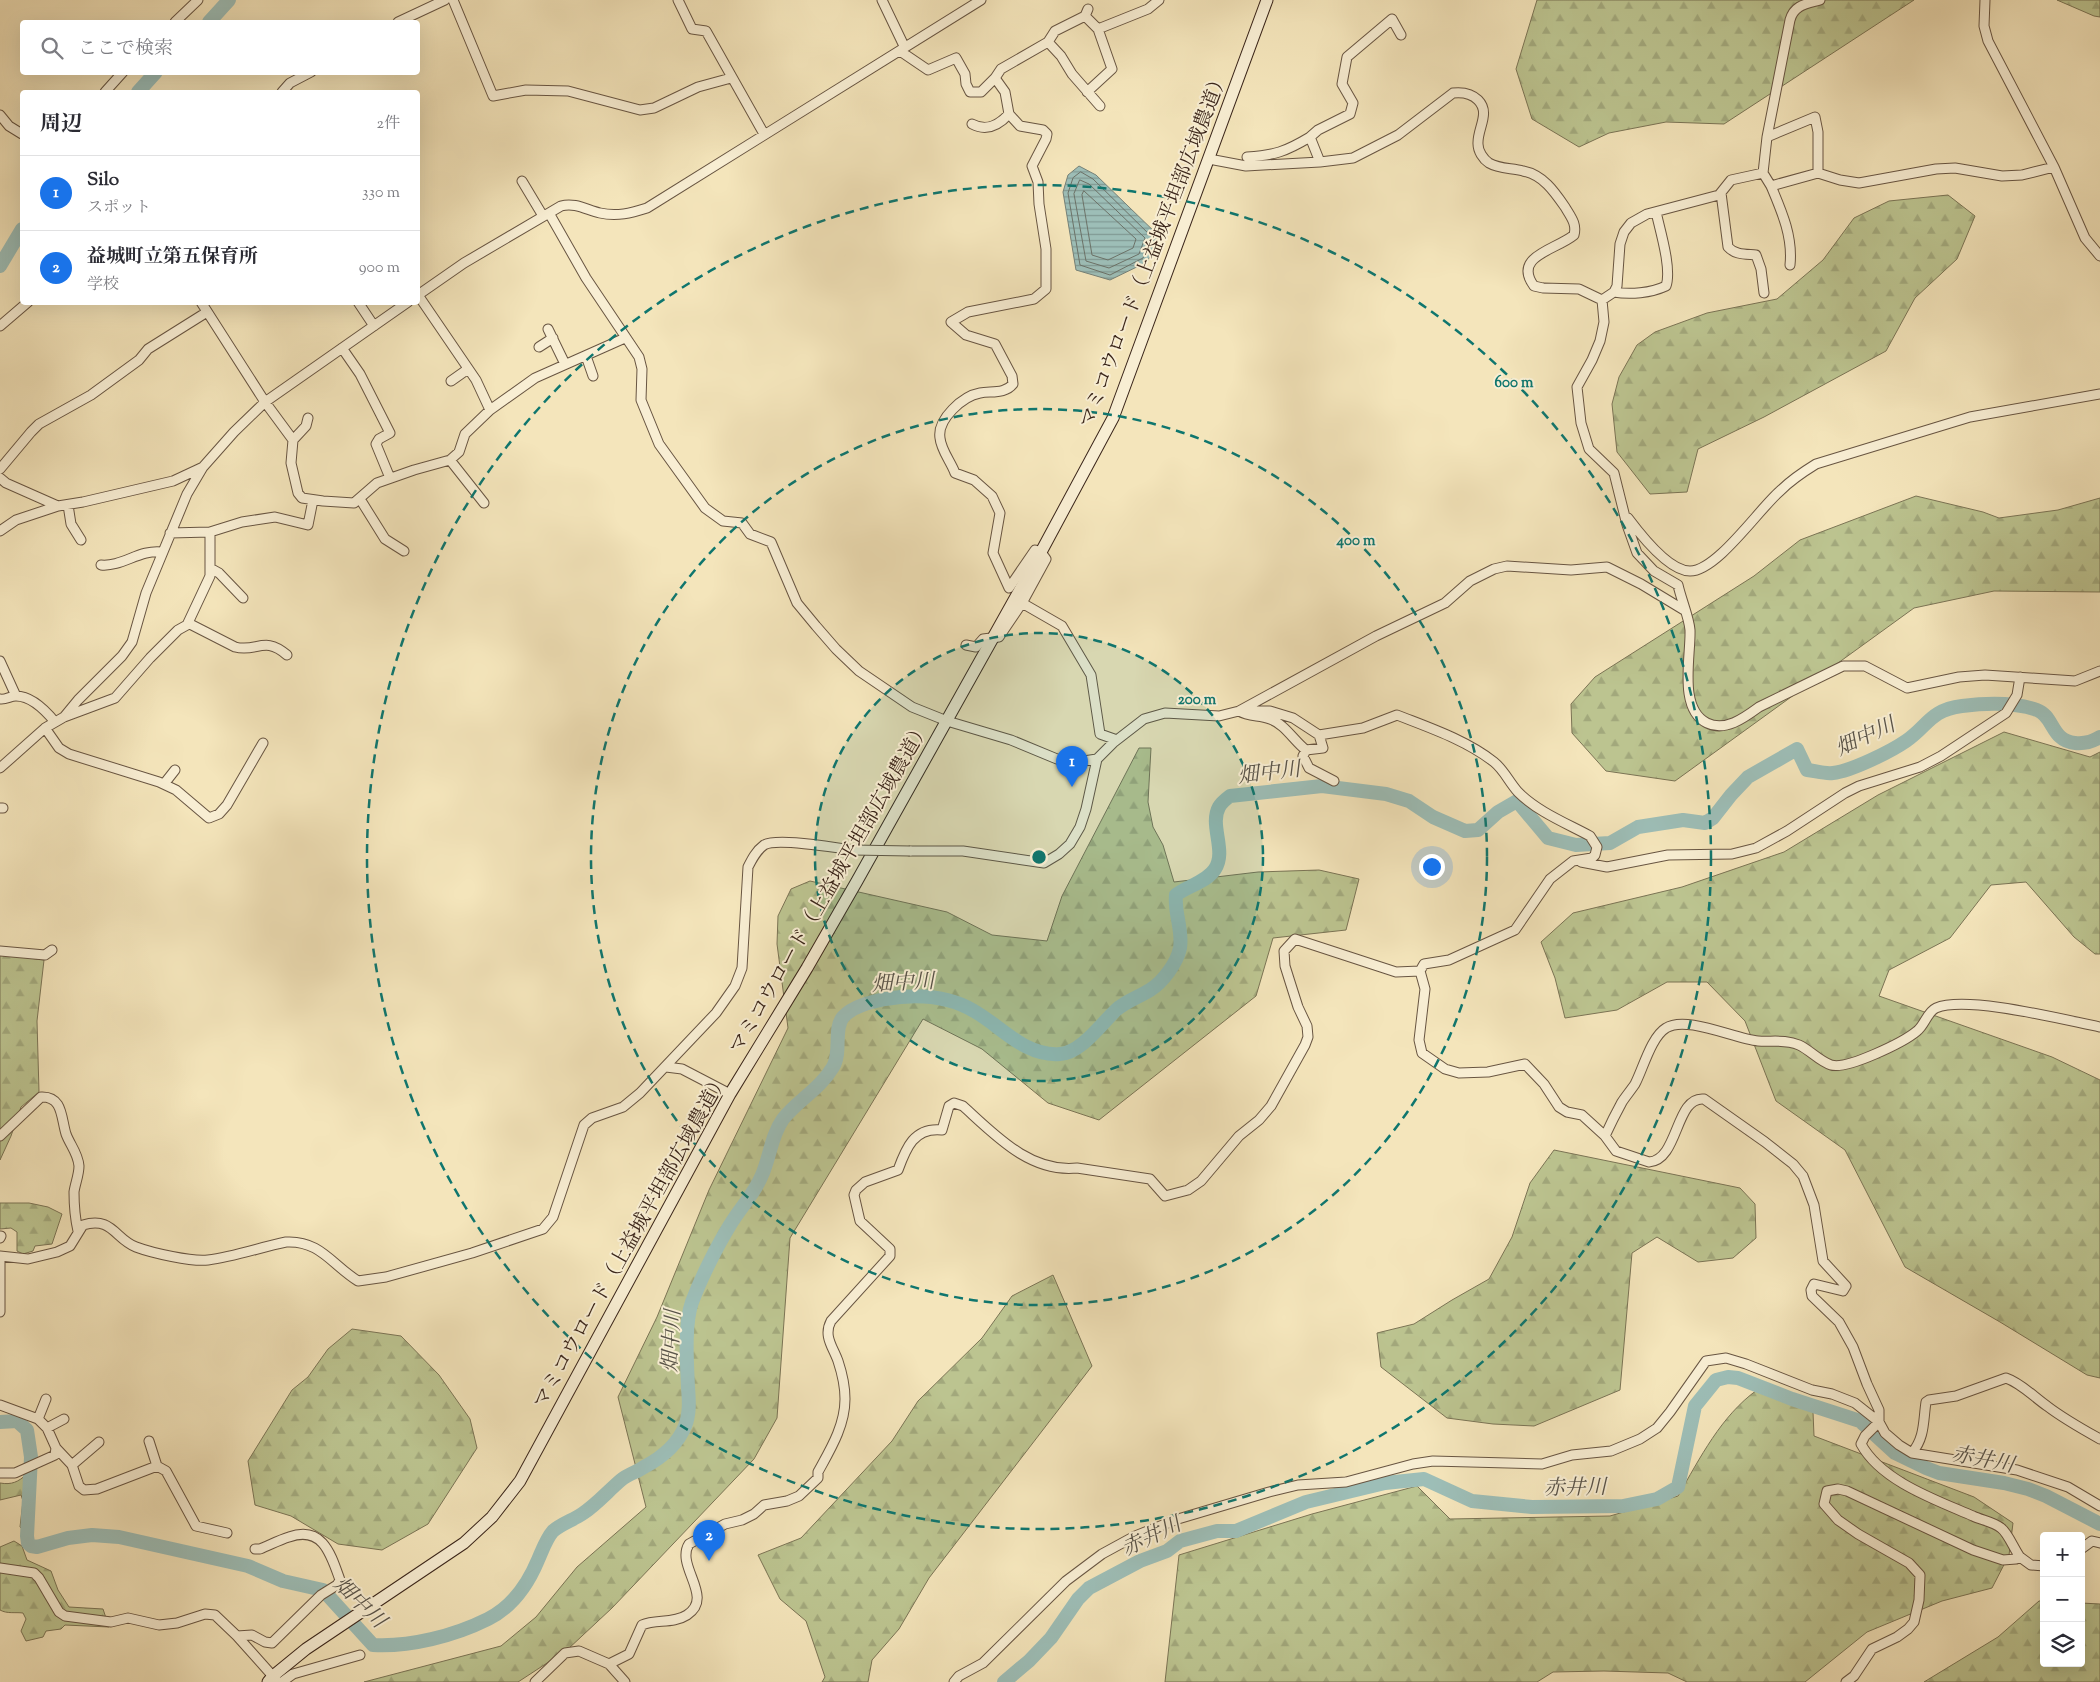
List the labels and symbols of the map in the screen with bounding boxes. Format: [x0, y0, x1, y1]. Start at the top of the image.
street label: マミコウロード（上益城平坦部広域農道） [1074, 67, 1237, 432]
text: 600 m [1495, 373, 1534, 394]
text: 400 m [1336, 531, 1376, 552]
text: 200 m [1178, 690, 1217, 711]
water label: 畑中川 [1831, 710, 1903, 765]
street label: マミコウロード（上益城平坦部広域農道） [724, 716, 939, 1060]
pin: 1 [1056, 746, 1088, 787]
water label: 畑中川 [1236, 755, 1304, 793]
centre of rings [1030, 848, 1048, 866]
your location [1419, 854, 1445, 880]
water label: 畑中川 [871, 967, 937, 1001]
street label: マミコウロード（上益城平坦部広域農道） [527, 1068, 737, 1414]
water label: 畑中川 [656, 1307, 690, 1373]
water label: 赤井川 [1949, 1440, 2018, 1482]
water label: 赤井川 [1543, 1473, 1609, 1505]
water label: 赤井川 [1117, 1510, 1189, 1565]
pin: 2 [693, 1520, 725, 1561]
water label: 畑中川 [326, 1571, 393, 1637]

